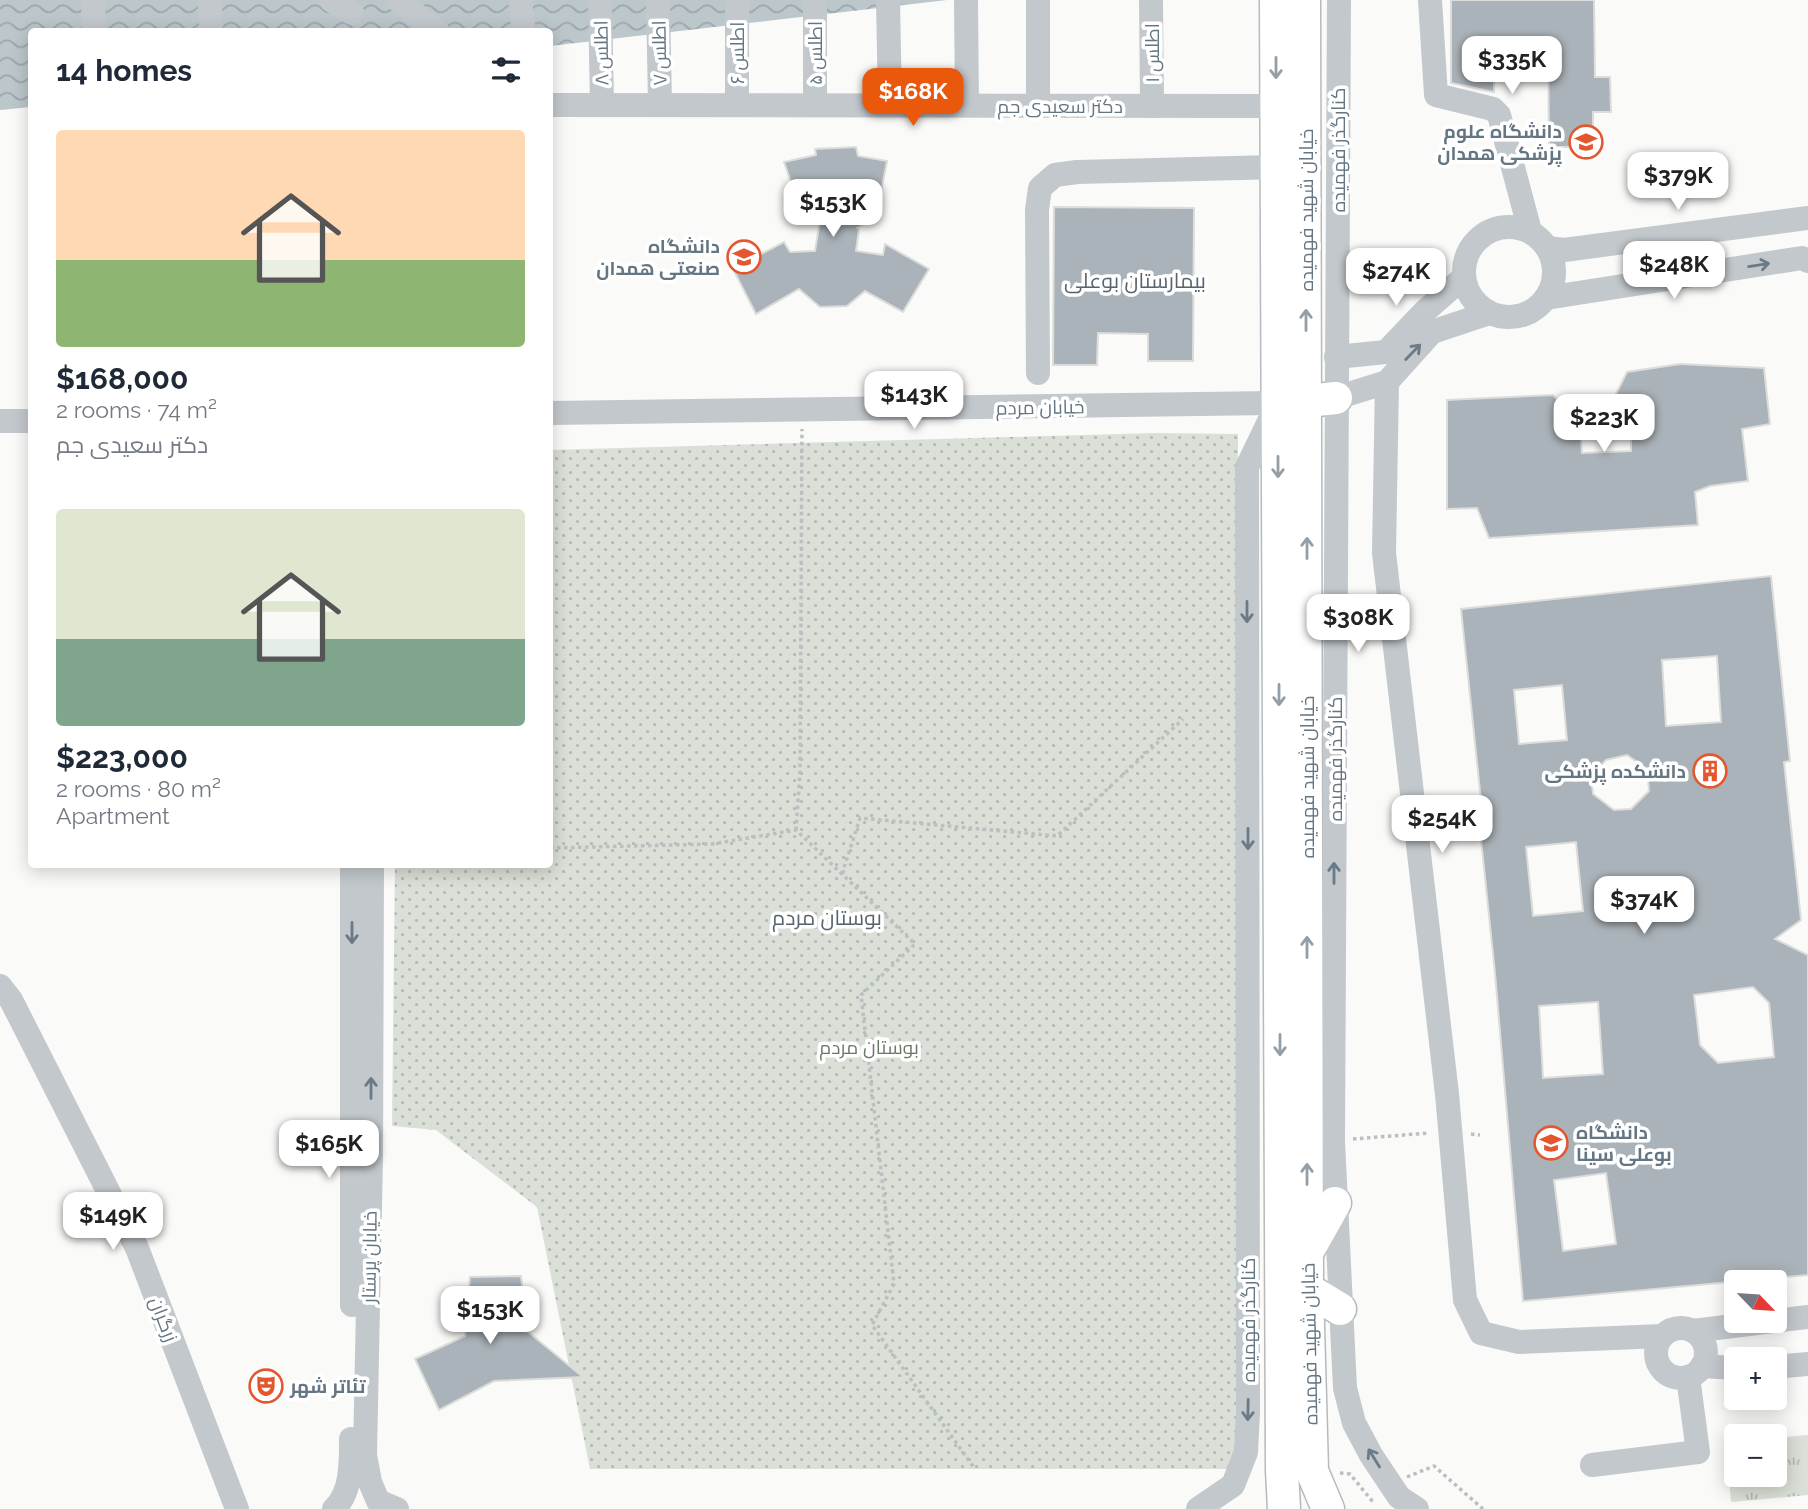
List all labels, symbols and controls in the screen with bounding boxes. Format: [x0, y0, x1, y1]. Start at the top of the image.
street label: اطلس ۸ [589, 20, 614, 86]
street label: اطلس ۷ [647, 20, 672, 86]
street label: اطلس ۵ [804, 21, 827, 85]
street label: اطلس ۶ [726, 22, 749, 84]
street label: اطلس ۱ [1141, 23, 1164, 83]
pin: $335K [1463, 36, 1561, 96]
text: $335K [1478, 45, 1546, 72]
icon: filters [487, 51, 525, 89]
text: 14 homes [56, 53, 192, 88]
one-way arrow [1269, 56, 1283, 79]
pin: $168K [864, 68, 962, 128]
text: $168K [878, 77, 948, 104]
street label: کنارگذر فهمیده [1327, 88, 1350, 212]
street label: دکتر سعیدی جم [997, 95, 1123, 120]
place label: دانشگاه علوم پزشکی همدان [1437, 120, 1562, 167]
school or university icon: دانشگاه علوم پزشکی همدان [1567, 123, 1605, 161]
street label: خیابان شهید فهمیده [1295, 129, 1318, 291]
pin: $379K [1629, 152, 1727, 212]
text: $379K [1643, 161, 1713, 188]
icon: home [228, 175, 354, 301]
pin: $153K [784, 180, 882, 239]
text: $153K [800, 188, 866, 215]
place label: دانشگاه صنعتی همدان [596, 235, 720, 280]
school or university icon: دانشگاه صنعتی همدان [725, 238, 763, 276]
pin: $248K [1625, 242, 1723, 301]
pin: $274K [1347, 248, 1445, 308]
text: $248K [1639, 250, 1709, 277]
text: $274K [1362, 257, 1430, 284]
one-way arrow [1747, 258, 1770, 271]
district label: بیمارستان بوعلی [1064, 268, 1206, 294]
one-way arrow [1299, 309, 1313, 332]
one-way arrow [1404, 344, 1421, 361]
text: $168,000 [56, 361, 188, 396]
pin: $143K [865, 372, 963, 431]
text: $143K [880, 380, 948, 407]
pin: $223K [1555, 394, 1653, 454]
street label: خیابان مردم [995, 395, 1085, 422]
text: 2 rooms · 74 m² [56, 396, 217, 423]
text: $223K [1570, 403, 1638, 430]
text: دکتر سعیدی جم [56, 431, 208, 458]
one-way arrow [1271, 455, 1285, 478]
one-way arrow [1300, 537, 1314, 560]
icon: home [228, 554, 354, 680]
pin: $308K [1309, 594, 1407, 654]
one-way arrow [1240, 600, 1254, 623]
text: $308K [1323, 603, 1393, 630]
one-way arrow [1272, 683, 1286, 706]
street label: خیابان شهید فهمیده [1296, 696, 1319, 858]
street label: کنارگذر فهمیده [1324, 697, 1347, 821]
text: $223,000 [56, 740, 188, 775]
building icon: دانشکده پزشکی [1691, 752, 1729, 790]
place label: دانشکده پزشکی [1545, 760, 1686, 785]
text: 2 rooms · 80 m² [56, 775, 221, 802]
pin: $254K [1393, 796, 1491, 855]
text: Apartment [56, 802, 170, 829]
text: $254K [1408, 804, 1476, 831]
one-way arrow [1241, 828, 1255, 851]
one-way arrow [1327, 862, 1341, 885]
pin: $374K [1595, 876, 1693, 936]
text: $374K [1610, 885, 1678, 912]
district label: بوستان مردم [772, 905, 882, 932]
one-way arrow [345, 921, 359, 944]
one-way arrow [1300, 936, 1314, 959]
one-way arrow [1273, 1033, 1287, 1056]
park label: بوستان مردم [819, 1036, 919, 1061]
one-way arrow [364, 1077, 378, 1100]
pin: $165K [280, 1120, 378, 1180]
place label: دانشگاه بوعلی سینا [1576, 1121, 1672, 1166]
school or university icon: دانشگاه بوعلی سینا [1532, 1124, 1570, 1162]
text: $165K [295, 1129, 363, 1156]
one-way arrow [1300, 1163, 1314, 1186]
pin: $149K [64, 1192, 162, 1252]
text: $149K [79, 1201, 147, 1228]
street label: خیابان پرستار [357, 1211, 383, 1305]
street label: کنارگذر فهمیده [1237, 1258, 1260, 1382]
street label: خیابان شهید فهمیده [1297, 1263, 1322, 1425]
north arrow [1724, 1270, 1787, 1334]
map controls [1724, 1270, 1787, 1487]
pin: $153K [441, 1286, 539, 1346]
street label: زرگران [145, 1293, 183, 1345]
text: $153K [457, 1295, 523, 1322]
button: + [1724, 1347, 1787, 1410]
theatre icon: تئاتر شهر [247, 1367, 285, 1405]
place label: تئاتر شهر [289, 1375, 366, 1398]
one-way arrow [1241, 1398, 1255, 1421]
button: − [1724, 1424, 1787, 1487]
one-way arrow [1366, 1448, 1380, 1468]

